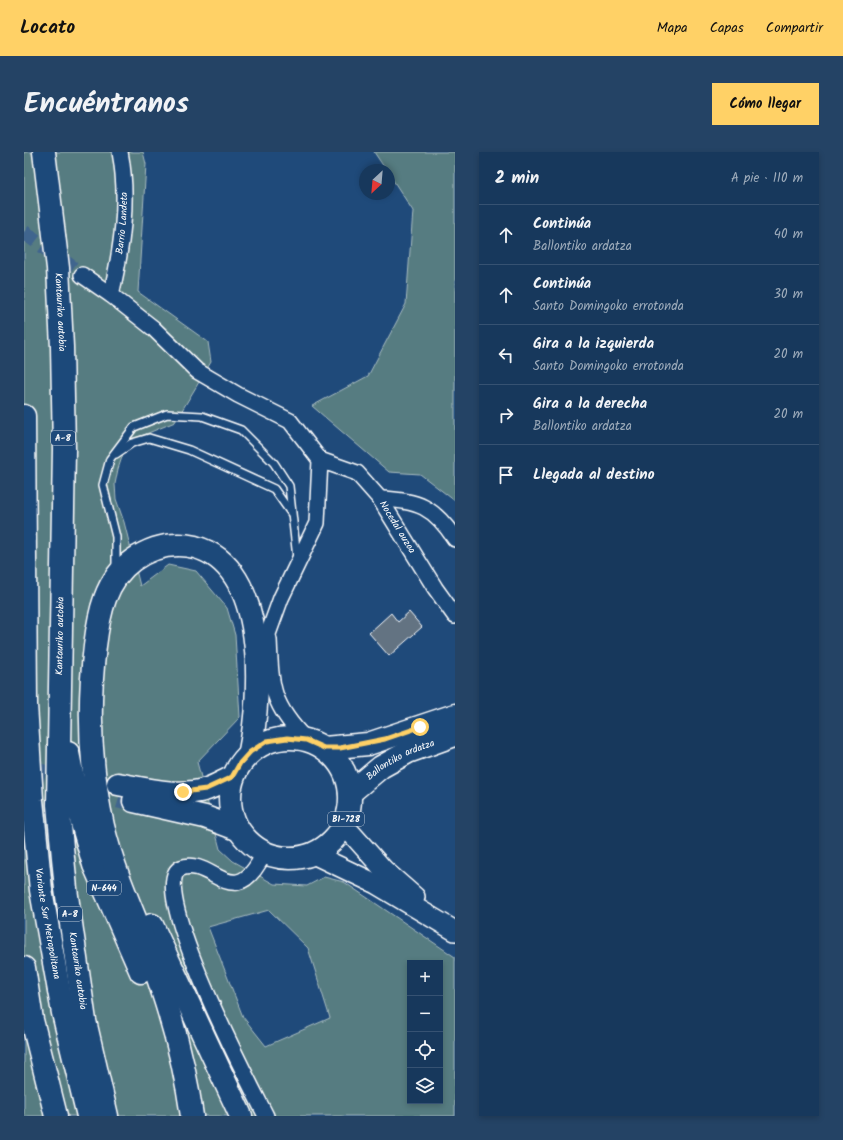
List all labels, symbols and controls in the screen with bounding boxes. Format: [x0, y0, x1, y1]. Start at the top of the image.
text: Locato [20, 13, 75, 43]
text: Mapa [657, 17, 688, 39]
text: Capas [710, 17, 744, 39]
text: Compartir [766, 17, 823, 39]
text: Encuéntranos [24, 82, 189, 127]
button: Cómo llegar [712, 83, 819, 125]
north arrow [359, 164, 395, 200]
text: 2 min [495, 165, 539, 192]
text: A pie · 110 m [731, 168, 803, 189]
street label: Barrio Landeta [111, 192, 132, 255]
text: Continúa [533, 212, 591, 236]
icon: ahead [495, 224, 517, 246]
text: 40 m [774, 224, 803, 245]
text: Ballontiko ardatza [533, 236, 632, 257]
street label: Kantauriko autobia [50, 272, 70, 352]
text: Continúa [533, 272, 591, 296]
icon: ahead [495, 284, 517, 306]
text: 30 m [774, 284, 803, 305]
text: Santo Domingoko errotonda [533, 296, 684, 317]
text: Gira a la izquierda [533, 332, 654, 356]
icon: left [495, 344, 517, 366]
text: 20 m [773, 344, 803, 365]
text: Santo Domingoko errotonda [533, 356, 684, 377]
text: Gira a la derecha [533, 392, 647, 416]
icon: right [495, 404, 517, 426]
text: 20 m [773, 404, 803, 425]
text: Ballontiko ardatza [533, 416, 632, 437]
road number: A-8 [51, 431, 75, 445]
text: Llegada al destino [533, 463, 655, 487]
icon: arrive [495, 464, 517, 486]
street label: Nocedal auzoa [375, 498, 420, 557]
street label: Kantauriko autobia [51, 596, 69, 675]
route start [411, 718, 429, 736]
street label: Ballontiko ardatza [362, 735, 437, 784]
route end [174, 783, 192, 801]
road number: BI-728 [328, 812, 364, 826]
street label: Variante Sur Metropolitana [31, 867, 65, 981]
road number: N-644 [87, 881, 121, 895]
road number: A-8 [58, 907, 82, 921]
street label: Kantauriko autobia [64, 931, 91, 1011]
map controls [407, 960, 443, 1104]
button: + [407, 960, 443, 996]
button: − [407, 996, 443, 1032]
button: locate [407, 1032, 443, 1068]
button: layers [407, 1068, 443, 1104]

